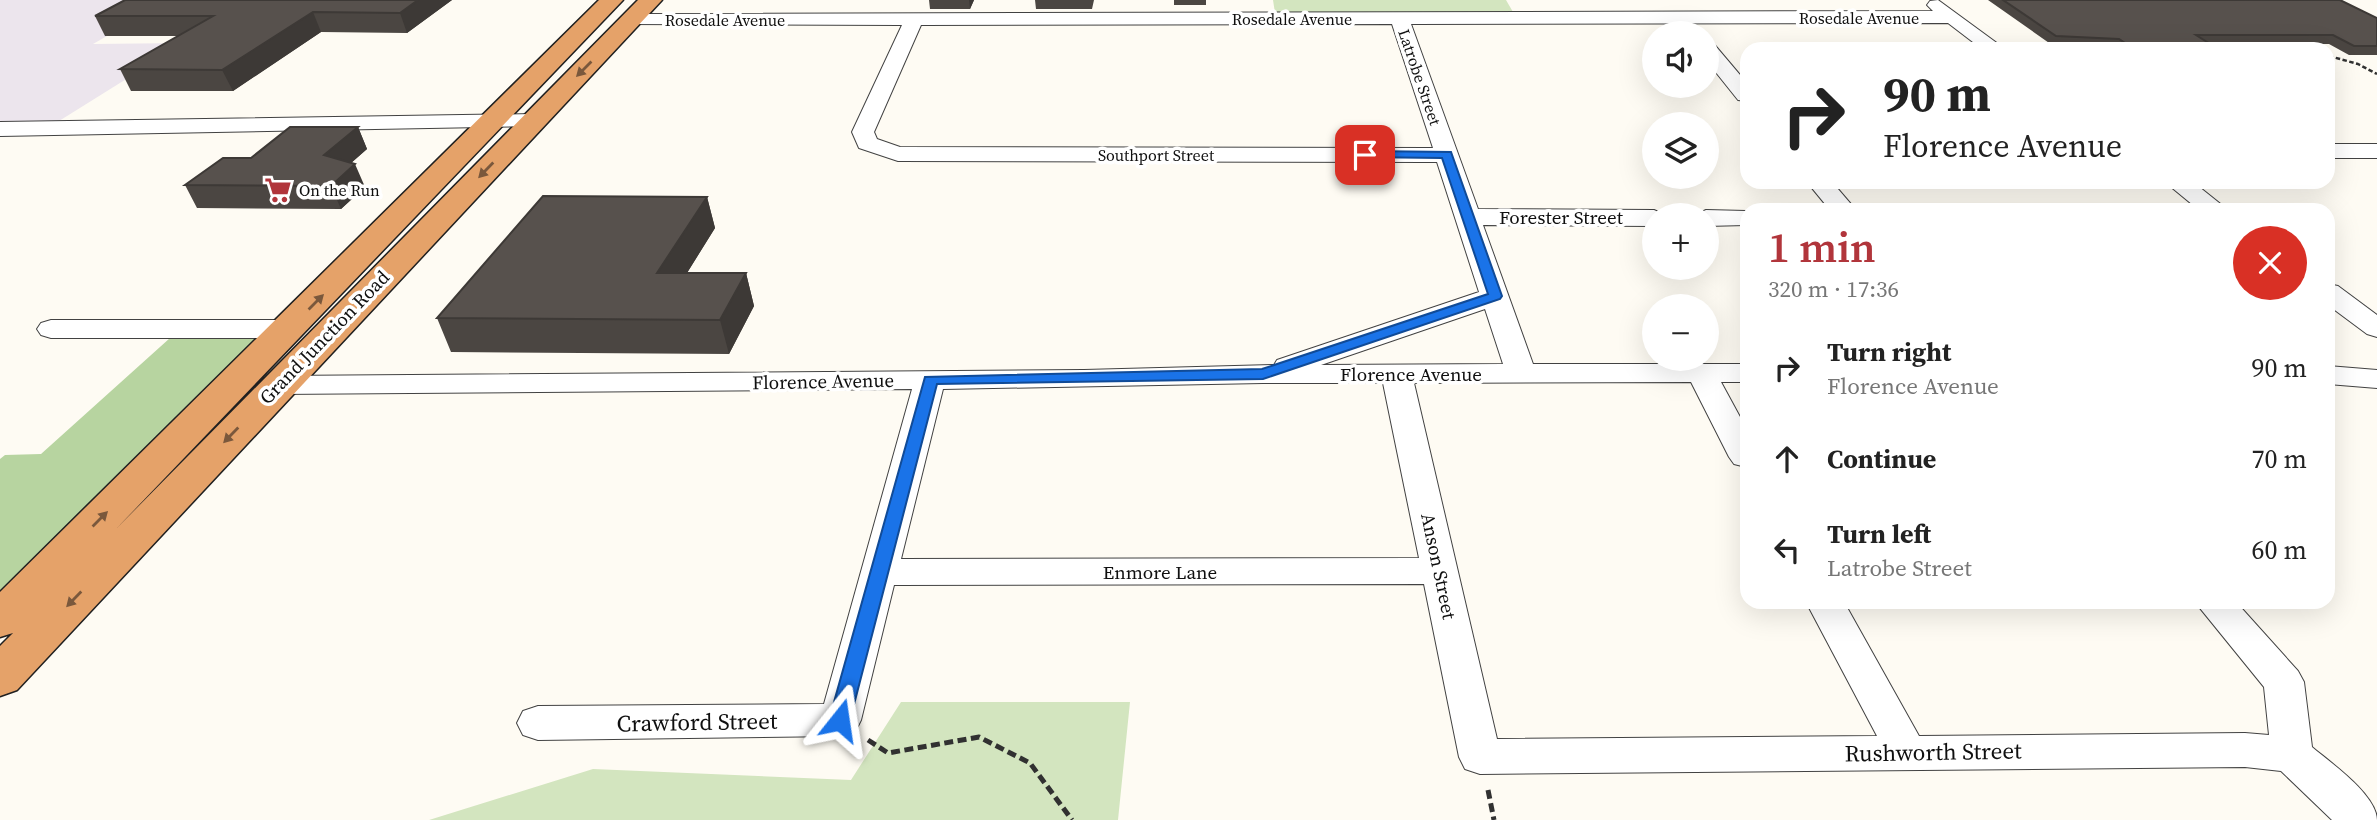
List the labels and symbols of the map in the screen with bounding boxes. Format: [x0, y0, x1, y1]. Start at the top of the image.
street label: Rosedale Avenue [1799, 7, 1919, 29]
street label: Rosedale Avenue [1232, 8, 1352, 30]
street label: Rosedale Avenue [665, 9, 785, 31]
street label: Latrobe Street [1393, 26, 1447, 129]
one-way arrow [576, 60, 593, 77]
pin [1335, 125, 1395, 185]
street label: Southport Street [1098, 144, 1215, 166]
one-way arrow [477, 161, 494, 178]
supermarket icon: On the Run [263, 175, 293, 205]
place label: On the Run [299, 179, 380, 201]
street label: Forester Street [1499, 204, 1624, 230]
street label: Grand Junction Road [253, 264, 395, 410]
one-way arrow [308, 293, 325, 310]
street label: Florence Avenue [1340, 361, 1482, 387]
street label: Florence Avenue [752, 367, 894, 395]
one-way arrow [223, 426, 240, 443]
street label: Anson Street [1415, 511, 1463, 622]
one-way arrow [91, 512, 108, 528]
street label: Enmore Lane [1103, 559, 1217, 585]
one-way arrow [66, 590, 82, 607]
position arrow [803, 683, 877, 757]
street label: Crawford Street [616, 705, 778, 739]
street label: Rushworth Street [1844, 734, 2022, 770]

